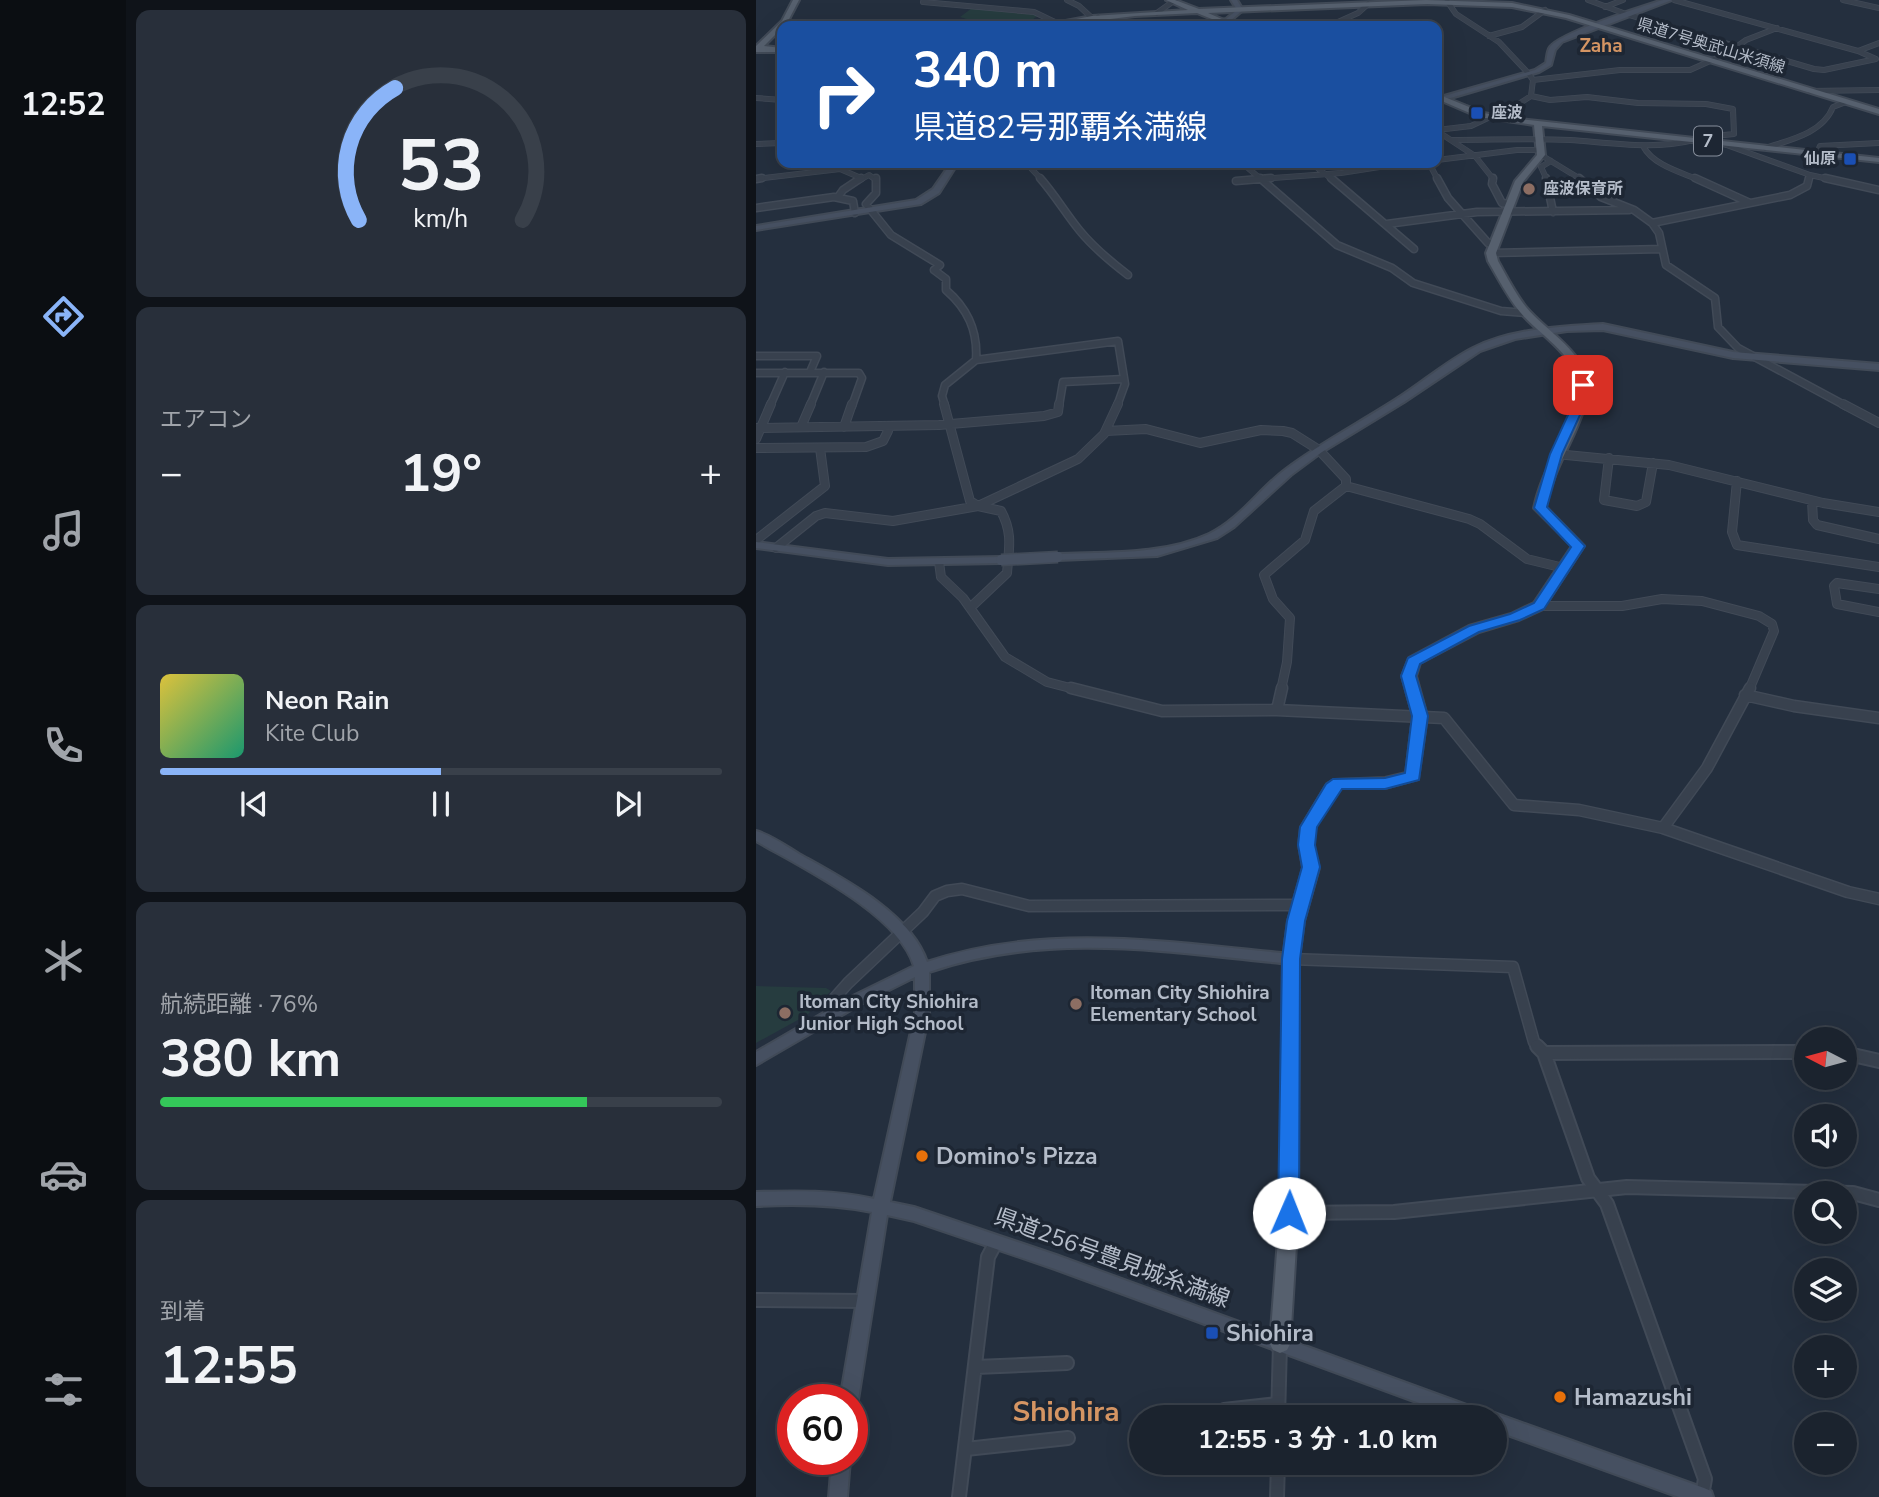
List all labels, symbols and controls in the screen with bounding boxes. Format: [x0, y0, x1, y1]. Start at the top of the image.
street label: 県道7号奥武山米須線 [1634, 13, 1788, 79]
district label: Zaha [1579, 33, 1623, 59]
text: 340 m [913, 37, 1057, 104]
icon: right [798, 49, 889, 140]
text: 12:52 [21, 83, 105, 126]
place label: 座波 [1491, 102, 1523, 124]
marker: 座波 [1469, 105, 1485, 121]
text: 県道82号那覇糸満線 [913, 106, 1207, 149]
text: 53 [397, 116, 485, 216]
road number: 7 [1694, 126, 1722, 156]
place label: 仙原 [1803, 148, 1836, 170]
marker: 仙原 [1842, 151, 1858, 167]
place label: 座波保育所 [1543, 178, 1623, 200]
marker: 座波保育所 [1521, 181, 1537, 197]
text: km/h [413, 202, 469, 236]
icon: directions [39, 292, 88, 341]
pin [1553, 355, 1613, 415]
icon: arrive [1564, 366, 1602, 404]
text: エアコン [160, 404, 252, 435]
text: 19° [400, 438, 482, 509]
text: − [160, 448, 183, 499]
text: + [699, 448, 722, 499]
icon: music [39, 506, 88, 555]
text: Neon Rain [265, 683, 390, 718]
text: Kite Club [265, 718, 359, 749]
icon: phone [39, 721, 88, 770]
icon: previous [235, 785, 273, 823]
icon: pause [422, 785, 460, 823]
icon: next [609, 785, 647, 823]
icon: climate [39, 936, 88, 985]
place label: Itoman City Shiohira Elementary School [1090, 980, 1270, 1028]
text: 航続距離 · 76% [160, 989, 318, 1020]
place label: Itoman City Shiohira Junior High School [798, 989, 979, 1037]
marker: Itoman City Shiohira Elementary School [1068, 996, 1084, 1012]
marker: Itoman City Shiohira Junior High School [777, 1005, 793, 1021]
text: 380 km [160, 1023, 341, 1094]
north arrow [1794, 1027, 1857, 1090]
map controls [1794, 1027, 1857, 1475]
button: sound [1794, 1104, 1857, 1167]
place label: Domino's Pizza [936, 1141, 1098, 1172]
marker: Domino's Pizza [914, 1148, 930, 1164]
icon: car [39, 1150, 88, 1199]
position arrow [1252, 1176, 1326, 1250]
button: search [1794, 1181, 1857, 1244]
street label: 県道256号豊見城糸満線 [990, 1201, 1234, 1315]
button: layers [1794, 1258, 1857, 1321]
text: 到着 [160, 1296, 206, 1327]
place label: Shiohira [1226, 1318, 1314, 1349]
marker: Shiohira [1204, 1325, 1220, 1341]
text: 12:55 [160, 1330, 298, 1401]
button: + [1794, 1335, 1857, 1398]
icon: filters [39, 1365, 88, 1414]
place label: Hamazushi [1574, 1382, 1692, 1413]
speed limit sign: 60 [777, 1384, 868, 1475]
marker: Hamazushi [1552, 1389, 1568, 1405]
district label: Shiohira [1013, 1393, 1120, 1431]
button: − [1794, 1412, 1857, 1475]
text: 12:55 · 3 分 · 1.0 km [1198, 1422, 1438, 1457]

